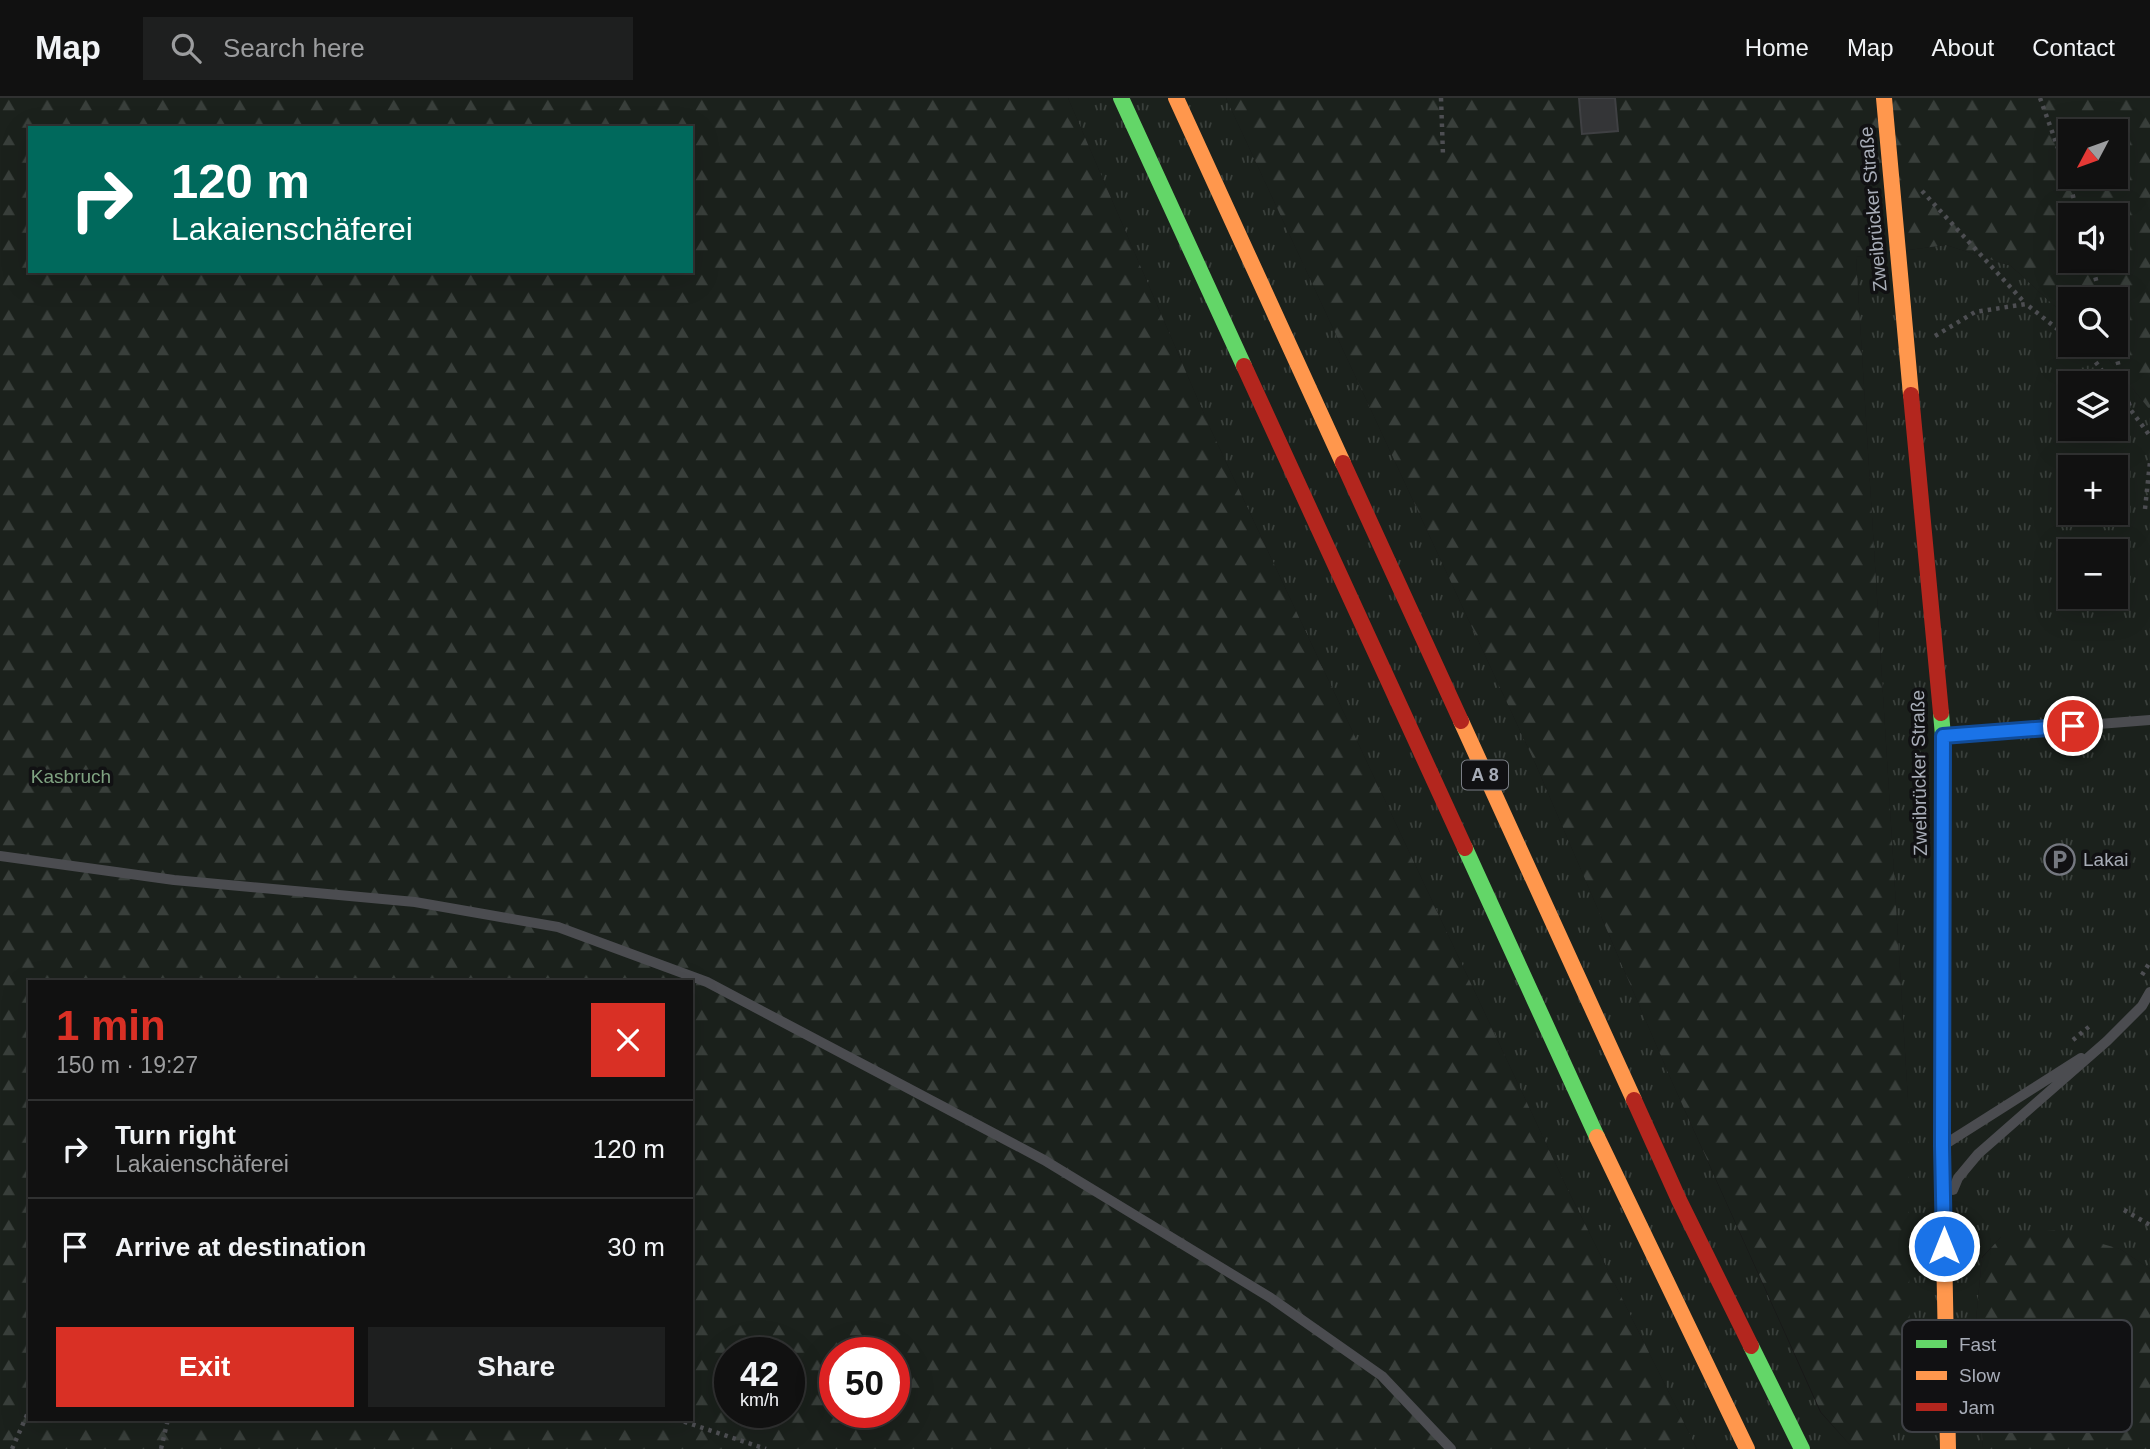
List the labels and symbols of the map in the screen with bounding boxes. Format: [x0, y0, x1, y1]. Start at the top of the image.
north arrow [2058, 119, 2128, 189]
street label: Zweibrücker Straße [1855, 126, 1891, 292]
street label: Zweibrücker Straße [1907, 690, 1931, 856]
pin [2043, 696, 2103, 756]
road number: A 8 [1462, 760, 1508, 790]
park label: Kasbruch [31, 766, 111, 787]
parking icon: Lakai [2043, 842, 2077, 876]
place label: Lakai [2083, 849, 2128, 870]
position arrow [1907, 1209, 1981, 1283]
legend [1902, 1320, 2132, 1432]
text: Fast [1959, 1334, 1997, 1355]
speed limit sign: 50 [819, 1337, 910, 1428]
text: Slow [1959, 1365, 2000, 1386]
text: Jam [1959, 1397, 1995, 1418]

